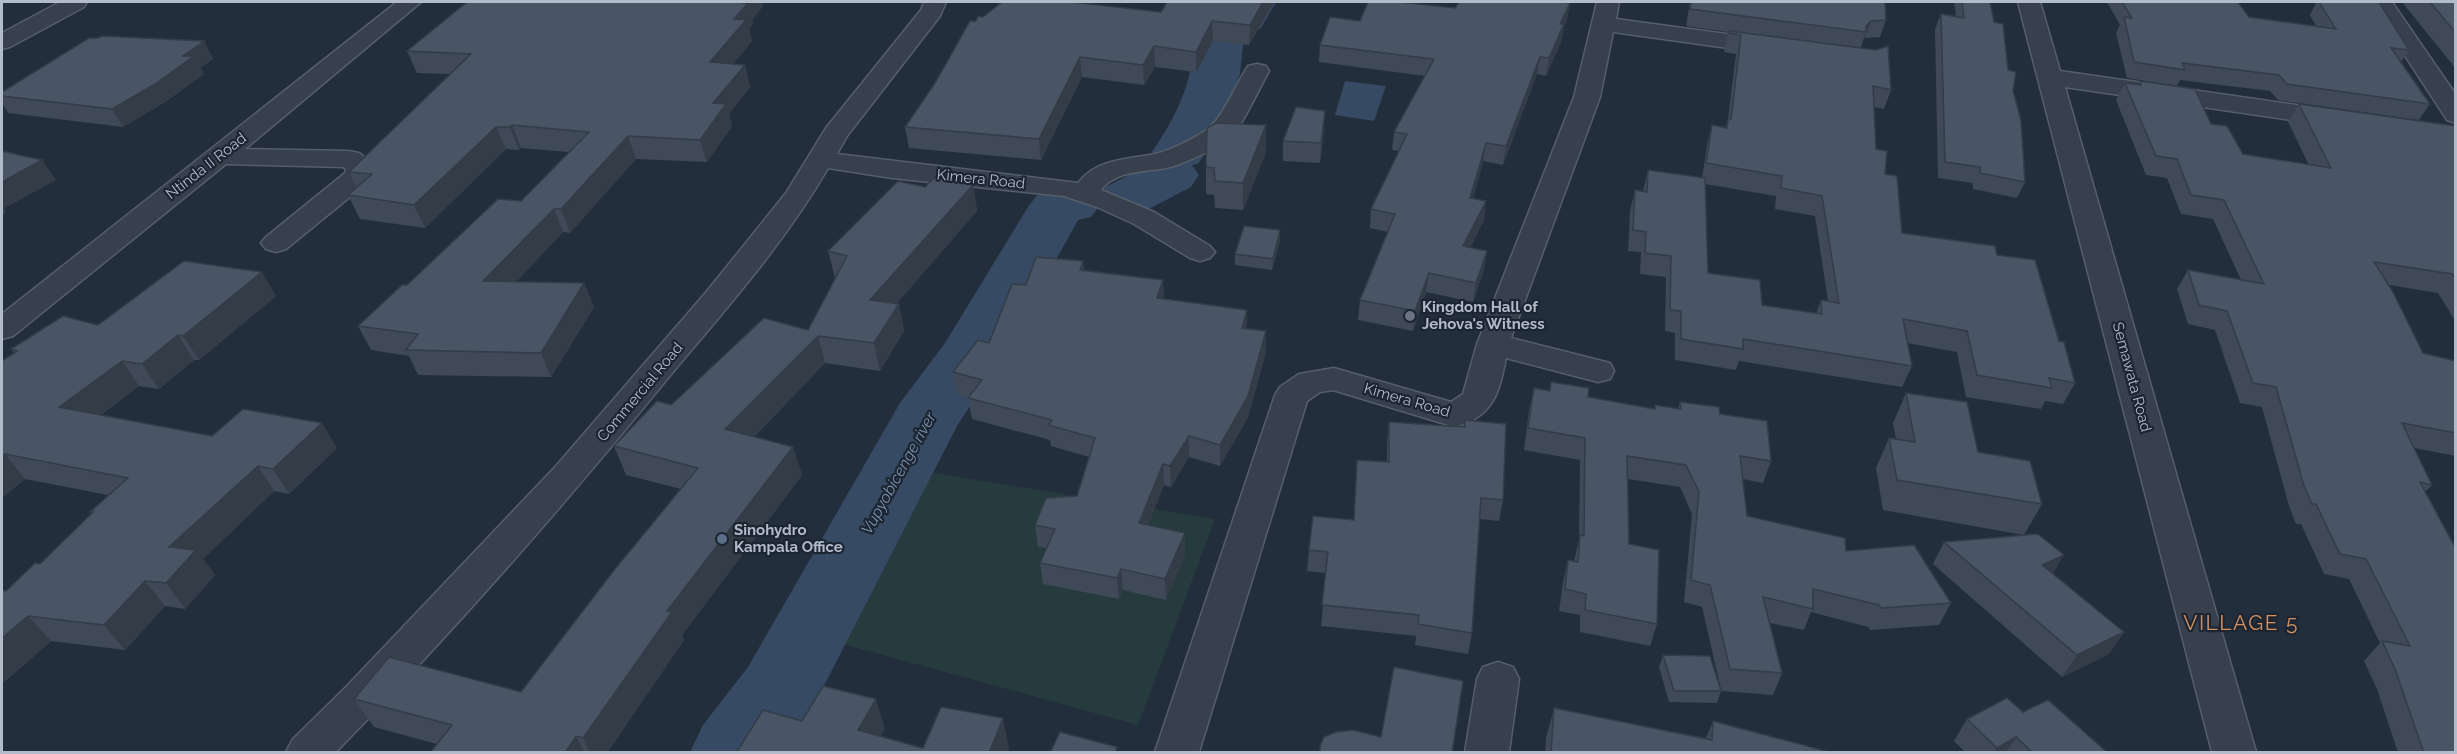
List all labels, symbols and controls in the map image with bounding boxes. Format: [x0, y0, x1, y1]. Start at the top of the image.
street label: Ntinda II Road [162, 129, 250, 203]
street label: Kimera Road [936, 165, 1026, 193]
place label: Kingdom Hall of Jehova's Witness [1422, 298, 1545, 333]
marker: Kingdom Hall of Jehova's Witness [1403, 309, 1417, 323]
street label: Semawata Road [2109, 320, 2155, 434]
street label: Commercial Road [593, 339, 687, 445]
street label: Kimera Road [1362, 379, 1452, 421]
water label: Vupyobicenge river [857, 409, 940, 537]
place label: Sinohydro Kampala Office [734, 521, 843, 556]
marker: Sinohydro Kampala Office [715, 532, 729, 546]
district label: VILLAGE 5 [2183, 610, 2299, 635]

